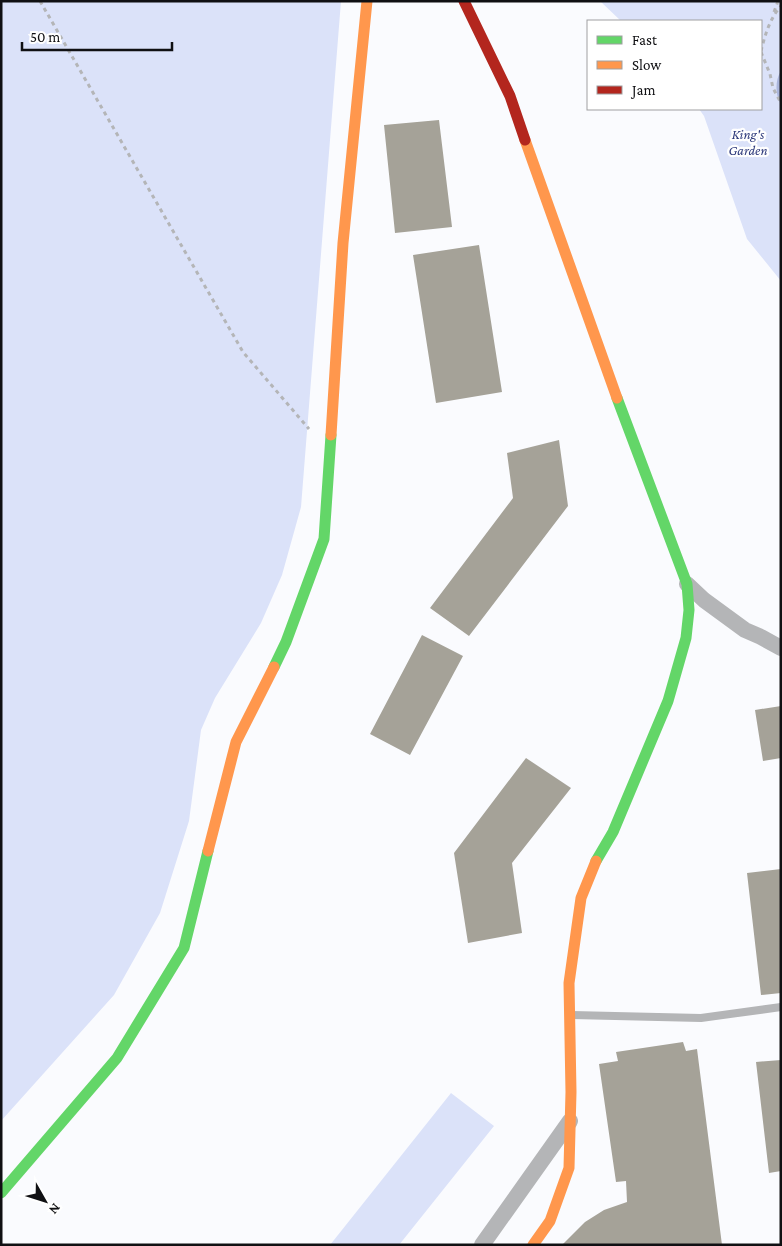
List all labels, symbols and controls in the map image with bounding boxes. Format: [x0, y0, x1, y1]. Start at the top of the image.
scale bar [22, 20, 172, 52]
legend [587, 20, 762, 110]
text: 50 m [30, 29, 60, 45]
text: Fast [632, 32, 658, 48]
text: Slow [632, 57, 662, 73]
text: Jam [630, 82, 655, 99]
park label: King's Garden [728, 126, 768, 158]
north arrow [20, 1176, 70, 1226]
text: N [46, 1200, 64, 1218]

